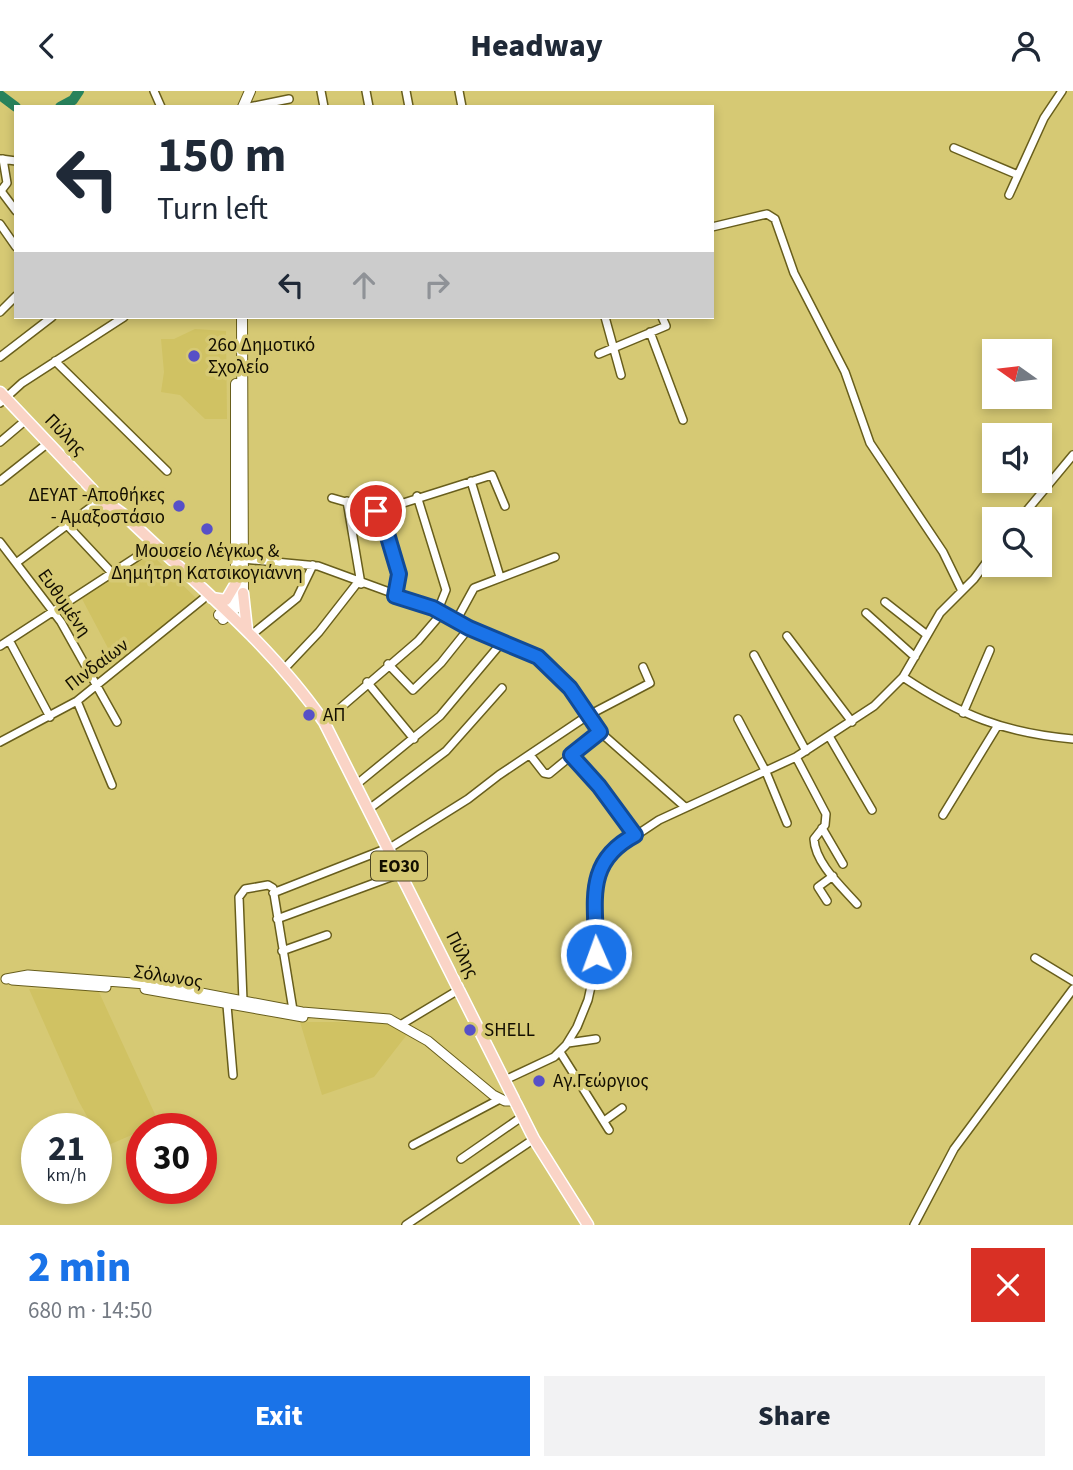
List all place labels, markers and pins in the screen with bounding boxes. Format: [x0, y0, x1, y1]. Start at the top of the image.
place label: 26ο Δημοτικό Σχολείο [208, 332, 315, 381]
marker: 26ο Δημοτικό Σχολείο [186, 348, 202, 364]
pin [346, 481, 406, 541]
place label: ΔΕΥΑΤ -Αποθήκες - Αμαξοστάσιο [28, 482, 165, 531]
marker: ΔΕΥΑΤ -Αποθήκες - Αμαξοστάσιο [171, 498, 187, 514]
marker: Μουσείο Λέγκως & Δημήτρη Κατσικογιάννη [199, 521, 215, 537]
place label: Μουσείο Λέγκως & Δημήτρη Κατσικογιάννη [111, 538, 303, 587]
place label: ΑΠ [323, 702, 346, 729]
marker: ΑΠ [301, 707, 317, 723]
place label: SHELL [484, 1017, 535, 1044]
marker: SHELL [462, 1022, 478, 1038]
place label: Αγ.Γεώργιος [553, 1068, 649, 1095]
marker: Αγ.Γεώργιος [531, 1073, 547, 1089]

